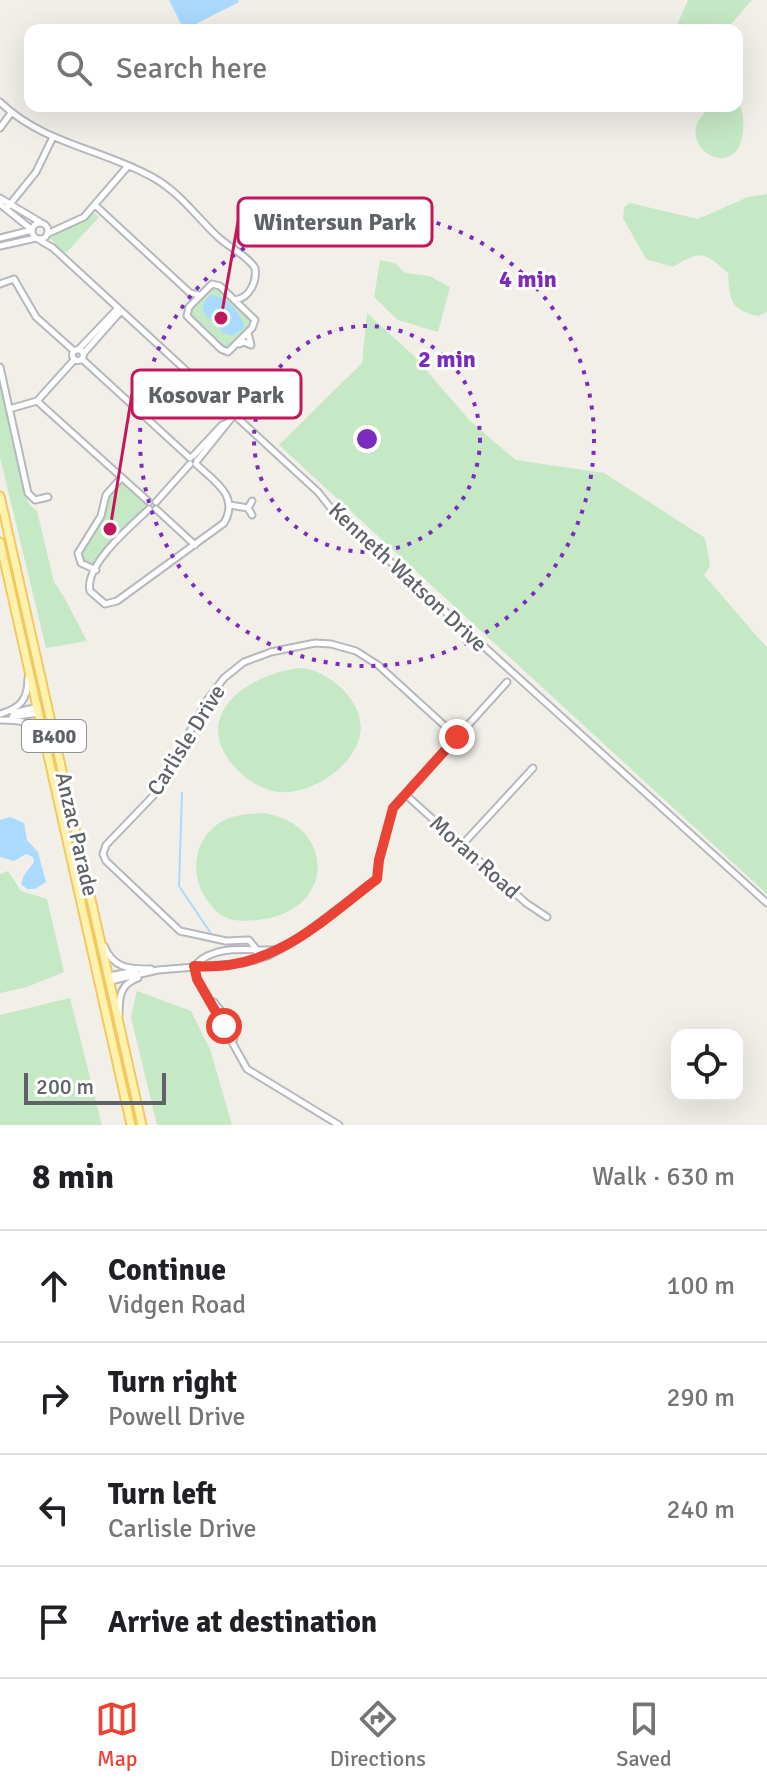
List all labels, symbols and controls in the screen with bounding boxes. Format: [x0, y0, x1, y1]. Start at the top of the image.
search box [24, 24, 743, 112]
icon: search [52, 46, 96, 90]
text: Search here [116, 50, 267, 87]
callout: Wintersun Park [238, 198, 432, 246]
text: Wintersun Park [254, 207, 417, 237]
text: 4 min [499, 264, 557, 294]
text: 2 min [418, 344, 476, 374]
callout: Kosovar Park [132, 370, 301, 418]
text: Kosovar Park [148, 380, 285, 410]
centre of rings [353, 425, 381, 453]
street label: Kenneth Watson Drive [323, 497, 493, 657]
street label: Carlisle Drive [141, 680, 231, 800]
route end [439, 719, 475, 755]
road number: B400 [22, 720, 86, 752]
street label: Anzac Parade [50, 769, 104, 899]
street label: Moran Road [424, 809, 526, 905]
route start [206, 1008, 242, 1044]
map controls [671, 1029, 743, 1101]
button: locate [671, 1029, 743, 1101]
scale bar [24, 1069, 166, 1105]
text: 200 m [36, 1073, 94, 1100]
text: 8 min [32, 1156, 114, 1198]
text: Walk · 630 m [592, 1161, 735, 1193]
text: Continue [108, 1252, 226, 1289]
icon: ahead [32, 1264, 76, 1308]
text: 100 m [666, 1270, 735, 1302]
text: Vidgen Road [108, 1289, 246, 1321]
text: Turn right [108, 1364, 237, 1401]
icon: right [32, 1376, 76, 1420]
text: 290 m [666, 1382, 735, 1414]
text: Powell Drive [108, 1401, 246, 1433]
text: Turn left [108, 1476, 217, 1513]
icon: left [32, 1488, 76, 1532]
text: 240 m [666, 1494, 735, 1526]
text: Carlisle Drive [108, 1513, 256, 1545]
icon: arrive [32, 1600, 76, 1644]
text: Arrive at destination [108, 1604, 377, 1641]
tab: Map [95, 1697, 139, 1772]
tab: Directions [330, 1697, 426, 1772]
tab: Saved [616, 1697, 672, 1772]

